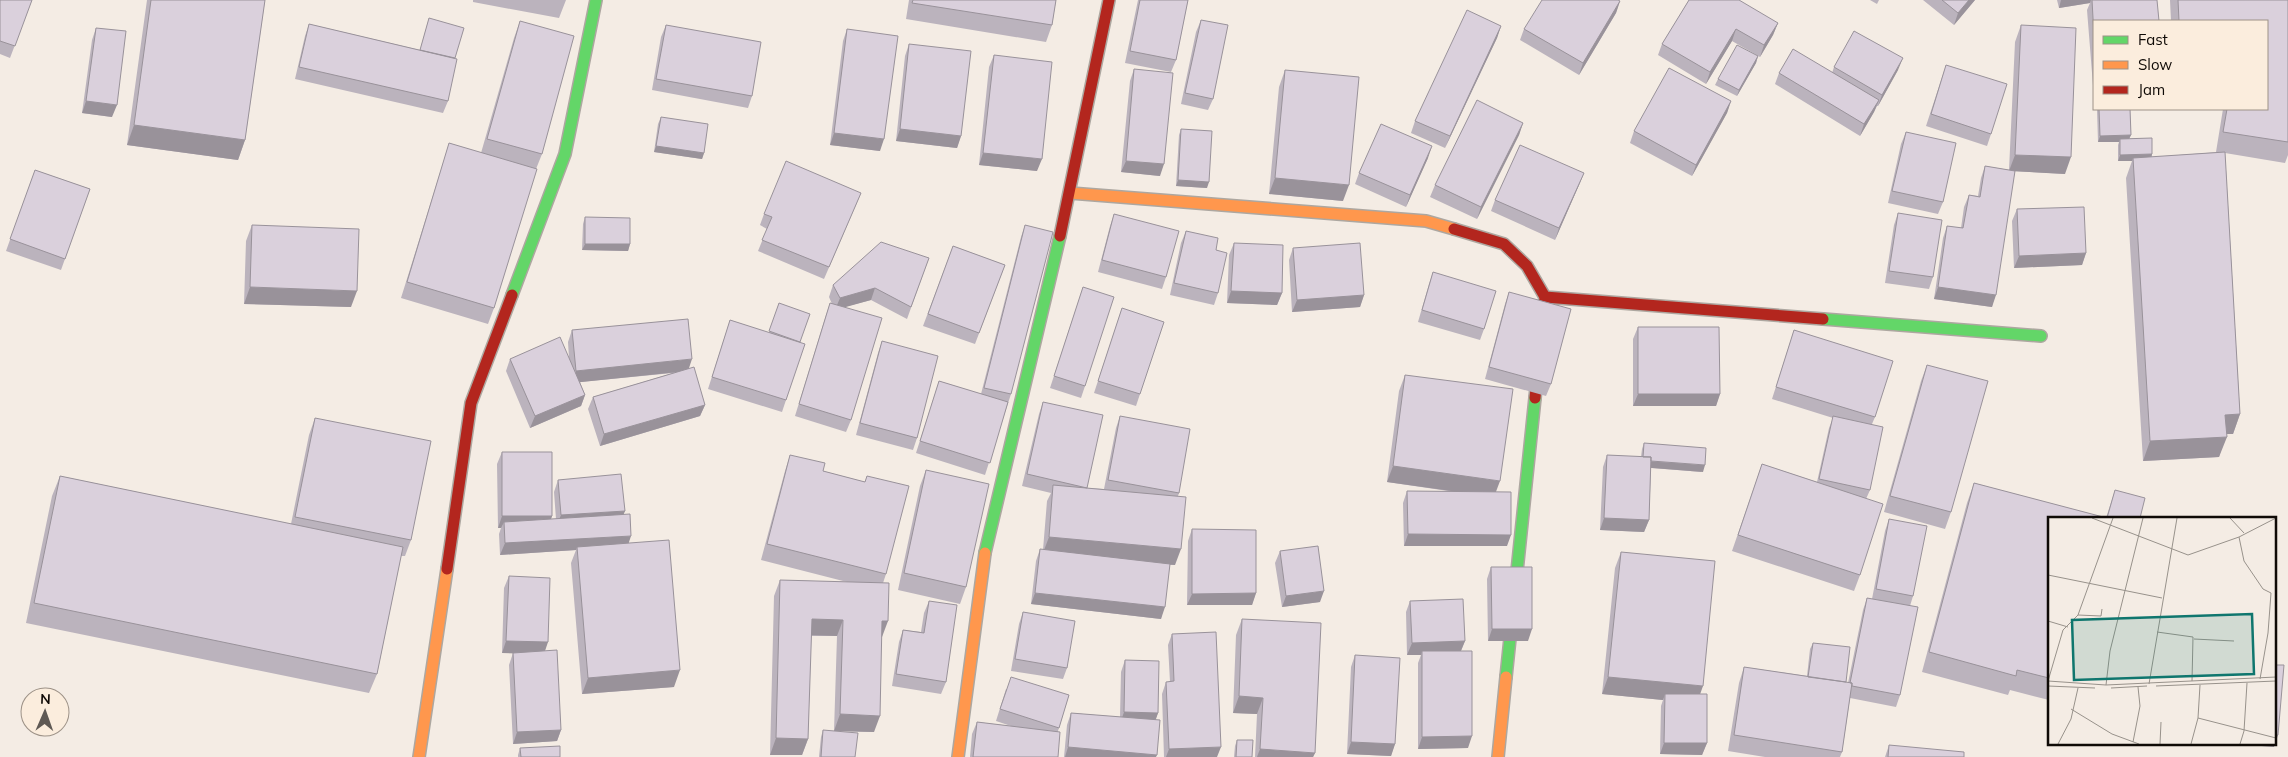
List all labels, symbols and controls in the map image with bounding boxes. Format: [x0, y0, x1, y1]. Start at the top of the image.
legend [2093, 20, 2268, 110]
text: Fast [2138, 30, 2168, 49]
text: Slow [2138, 55, 2172, 74]
text: Jam [2138, 80, 2165, 99]
inset map [2048, 517, 2276, 744]
north arrow [20, 687, 70, 737]
text: N [40, 690, 51, 708]

